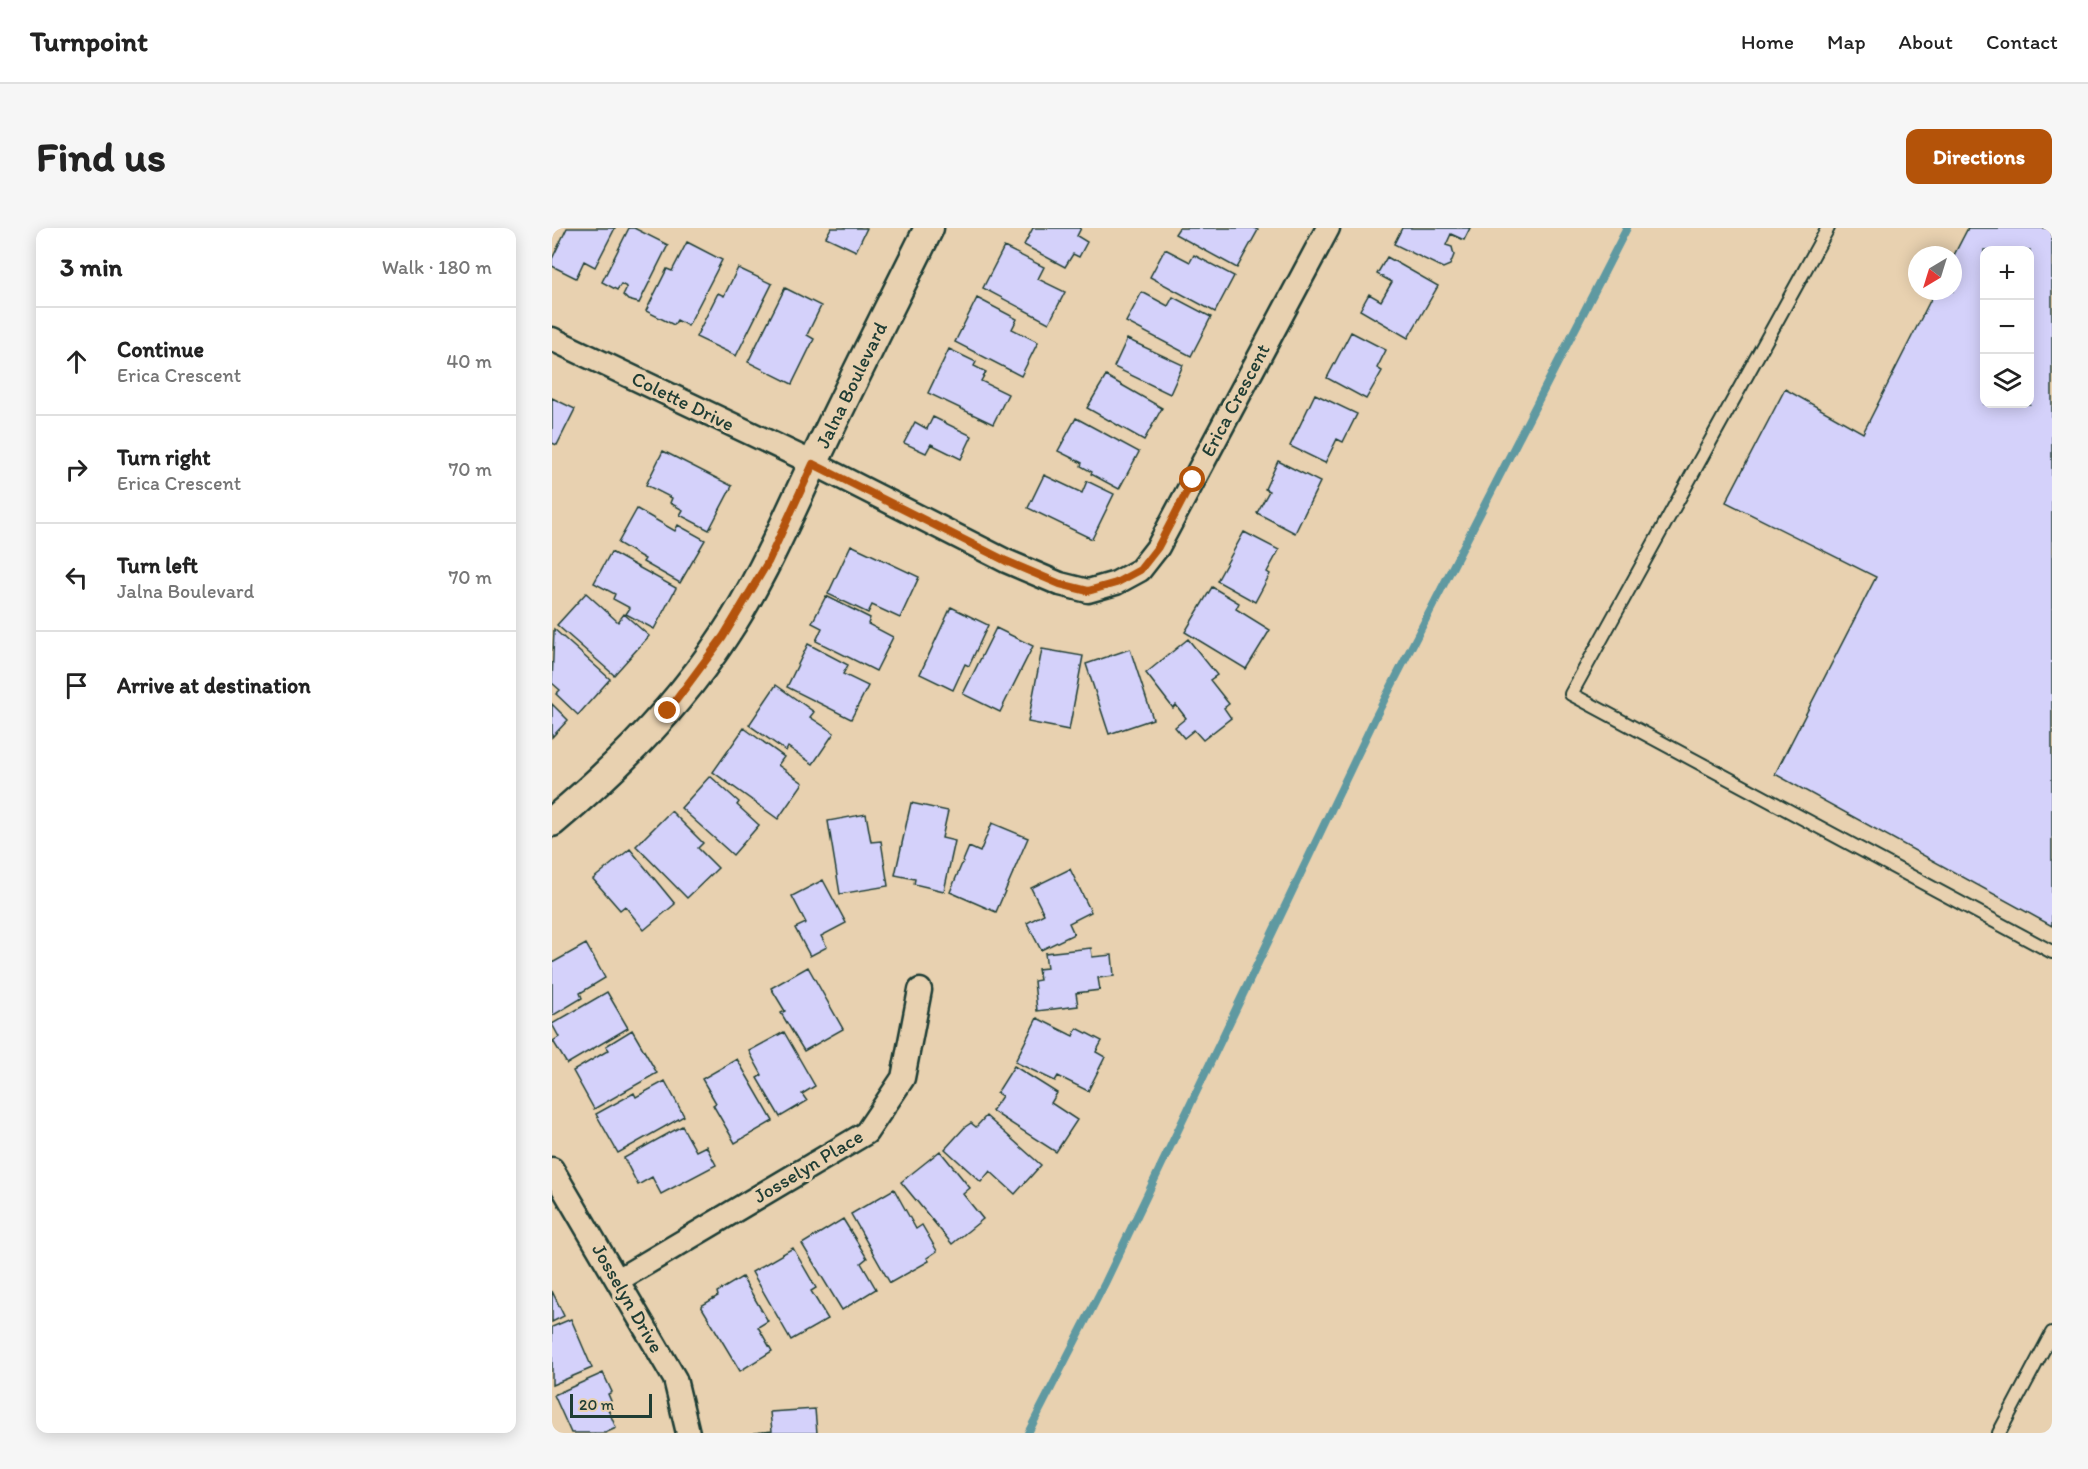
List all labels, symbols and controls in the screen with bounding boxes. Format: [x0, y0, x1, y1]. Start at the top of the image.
text: Turnpoint [30, 24, 148, 58]
text: Home [1741, 29, 1794, 54]
text: Map [1827, 29, 1866, 54]
text: About [1899, 29, 1953, 54]
text: Contact [1986, 29, 2058, 54]
button: Directions [1906, 129, 2052, 184]
text: Find us [36, 131, 166, 182]
north arrow [1908, 246, 1962, 300]
map controls [1980, 246, 2034, 408]
button: + [1980, 246, 2034, 300]
text: 3 min [60, 251, 122, 283]
text: Walk · 180 m [382, 255, 492, 279]
button: − [1980, 300, 2034, 354]
street label: Jalna Boulevard [810, 318, 892, 452]
text: Continue [117, 336, 204, 363]
street label: Erica Crescent [1195, 339, 1275, 461]
icon: ahead [60, 345, 93, 378]
text: 40 m [446, 349, 492, 373]
button: layers [1980, 354, 2034, 408]
text: Erica Crescent [117, 363, 241, 387]
street label: Colette Drive [628, 366, 738, 436]
text: Turn right [117, 444, 211, 471]
icon: right [60, 453, 93, 486]
text: 70 m [448, 457, 492, 481]
route start [1179, 466, 1205, 492]
text: Erica Crescent [117, 471, 241, 495]
text: Turn left [117, 552, 198, 579]
icon: left [60, 561, 93, 594]
text: 70 m [448, 565, 492, 589]
text: Jalna Boulevard [117, 579, 255, 603]
icon: arrive [60, 669, 93, 702]
text: Arrive at destination [117, 672, 311, 699]
route end [654, 697, 680, 723]
street label: Josselyn Place [749, 1124, 867, 1208]
street label: Josselyn Drive [587, 1239, 669, 1357]
scale bar [570, 1391, 652, 1418]
text: 20 m [579, 1395, 614, 1414]

